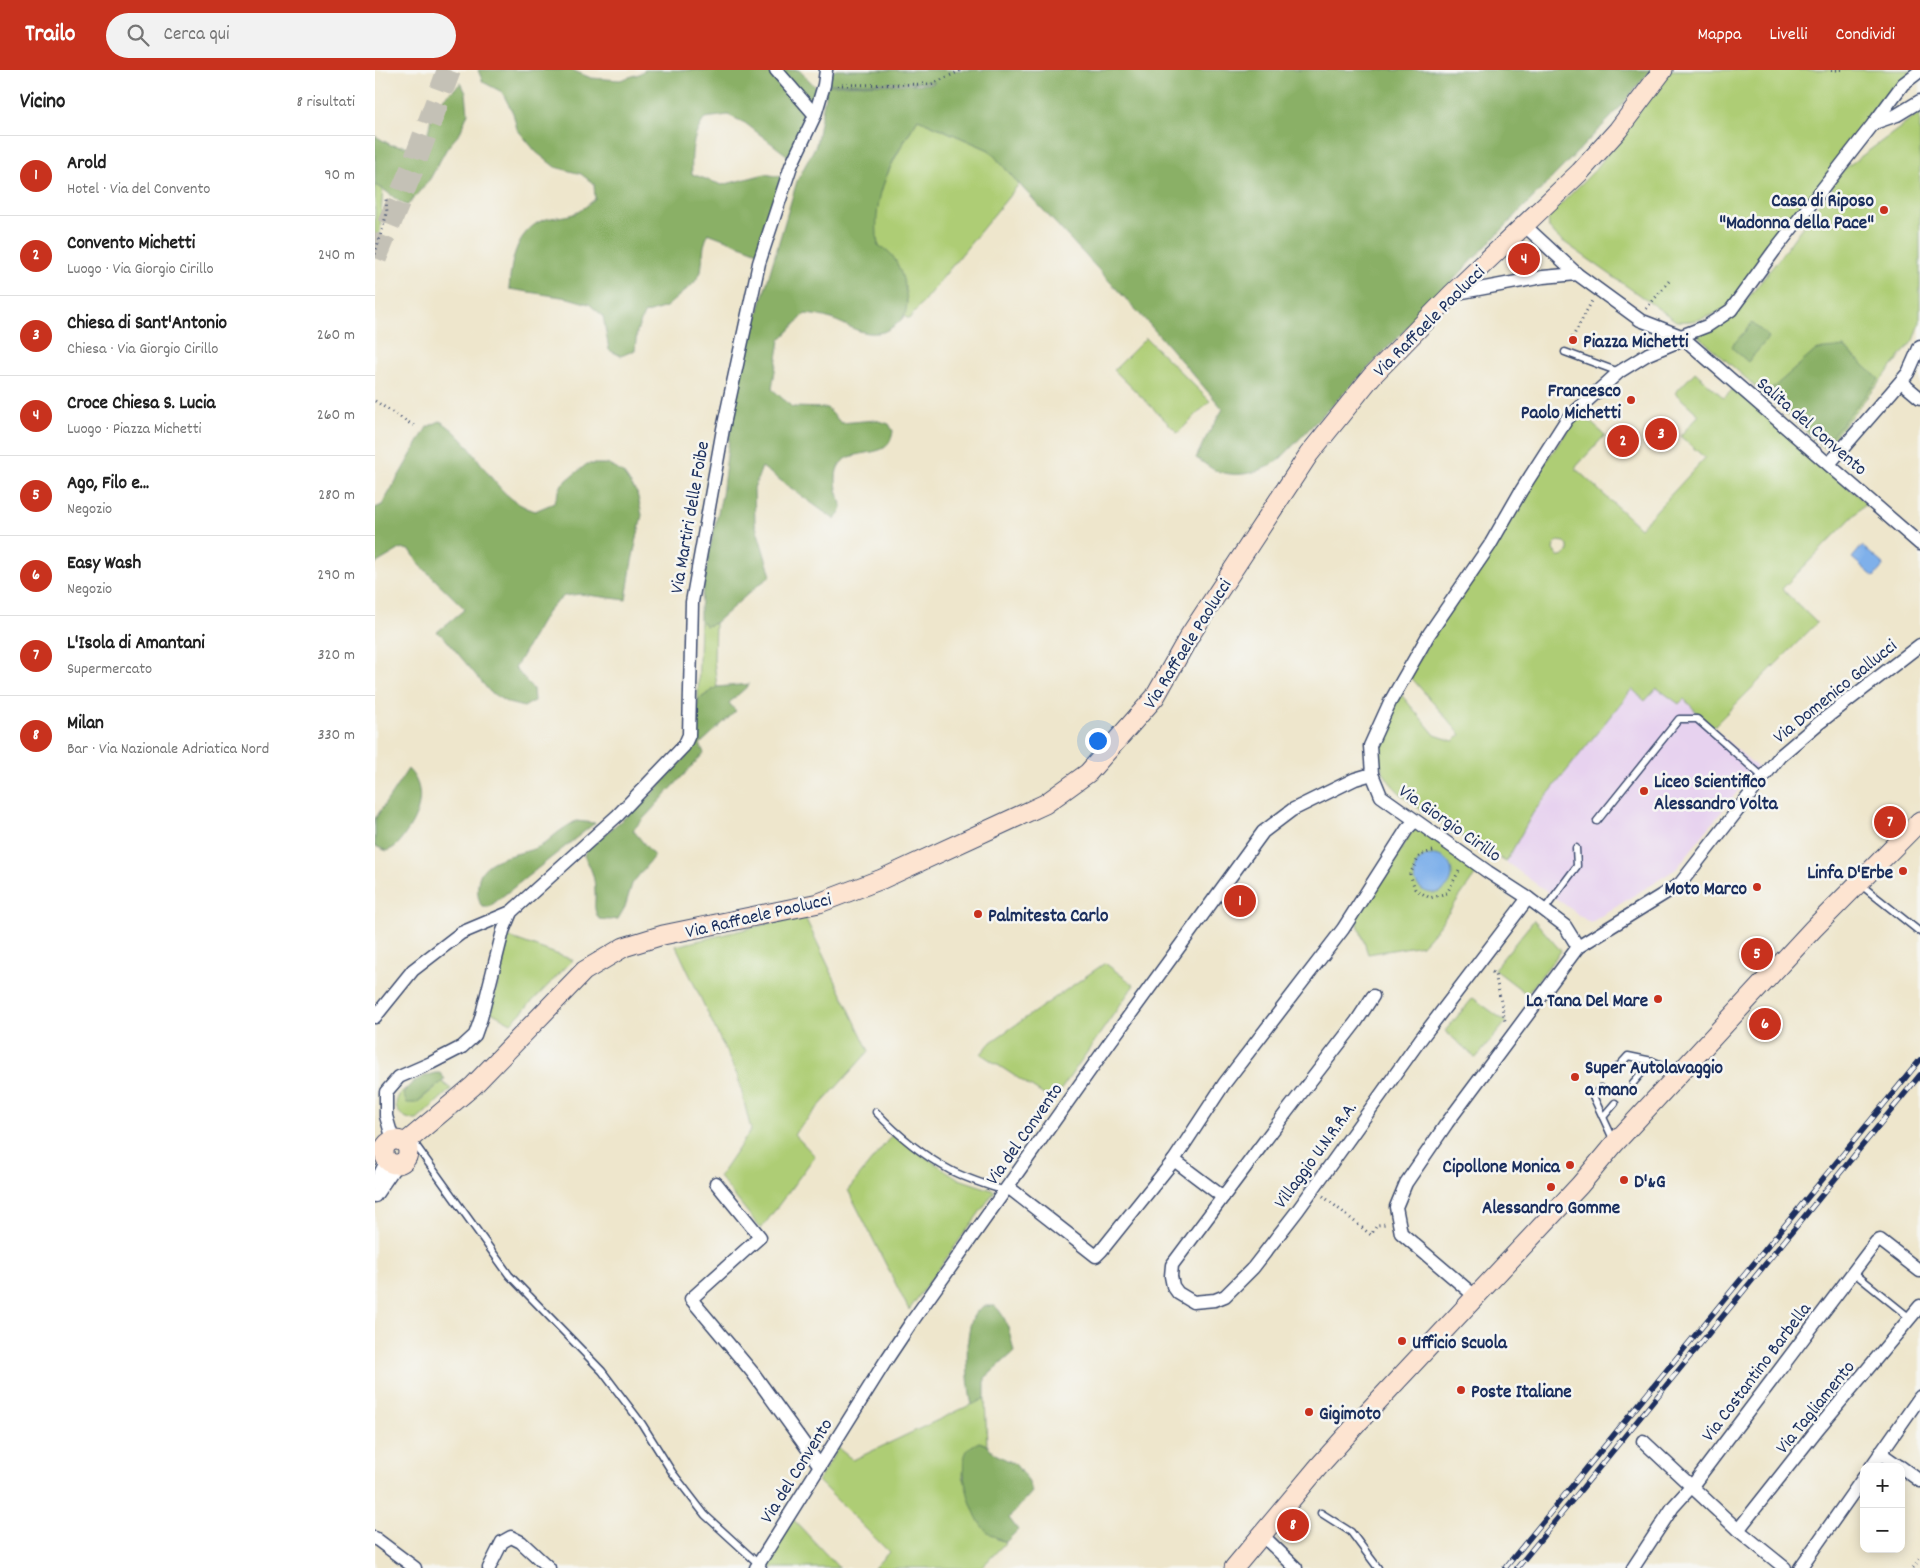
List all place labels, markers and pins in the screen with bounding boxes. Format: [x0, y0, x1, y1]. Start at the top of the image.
place label: Casa di Riposo "Madonna della Pace" [1719, 189, 1875, 238]
marker: Casa di Riposo "Madonna della Pace" [1878, 204, 1890, 216]
pin: 4 [1508, 240, 1540, 278]
place label: Piazza Michetti [1583, 330, 1689, 357]
marker: Piazza Michetti [1567, 334, 1579, 346]
place label: Francesco Paolo Michetti [1521, 379, 1622, 428]
marker: Francesco Paolo Michetti [1625, 394, 1637, 406]
pin: 3 [1645, 415, 1677, 453]
pin: 2 [1607, 422, 1639, 460]
place label: Liceo Scientifico Alessandro Volta [1654, 770, 1779, 819]
marker: Liceo Scientifico Alessandro Volta [1638, 785, 1650, 797]
pin: 7 [1874, 803, 1906, 841]
place label: Linfa D'Erbe [1807, 861, 1893, 888]
marker: Linfa D'Erbe [1897, 865, 1909, 877]
place label: Moto Marco [1664, 877, 1748, 904]
marker: Moto Marco [1751, 881, 1763, 893]
pin: 1 [1224, 882, 1256, 920]
place label: Palmitesta Carlo [988, 904, 1109, 931]
marker: Palmitesta Carlo [972, 908, 984, 920]
pin: 5 [1741, 935, 1773, 973]
place label: La Tana Del Mare [1526, 989, 1648, 1016]
marker: La Tana Del Mare [1652, 993, 1664, 1005]
pin: 6 [1749, 1005, 1781, 1043]
place label: Super Autolavaggio a mano [1585, 1056, 1724, 1105]
marker: Super Autolavaggio a mano [1569, 1071, 1581, 1083]
place label: Cipollone Monica [1443, 1155, 1561, 1182]
marker: Cipollone Monica [1564, 1159, 1576, 1171]
place label: D'&G [1634, 1170, 1666, 1197]
marker: D'&G [1618, 1174, 1630, 1186]
marker: Alessandro Gomme [1545, 1181, 1557, 1193]
place label: Alessandro Gomme [1482, 1196, 1620, 1223]
place label: Ufficio Scuola [1412, 1331, 1508, 1358]
marker: Ufficio Scuola [1396, 1335, 1408, 1347]
place label: Poste Italiane [1471, 1380, 1572, 1407]
marker: Poste Italiane [1455, 1384, 1467, 1396]
place label: Gigimoto [1319, 1402, 1381, 1429]
marker: Gigimoto [1303, 1406, 1315, 1418]
pin: 8 [1277, 1506, 1309, 1544]

